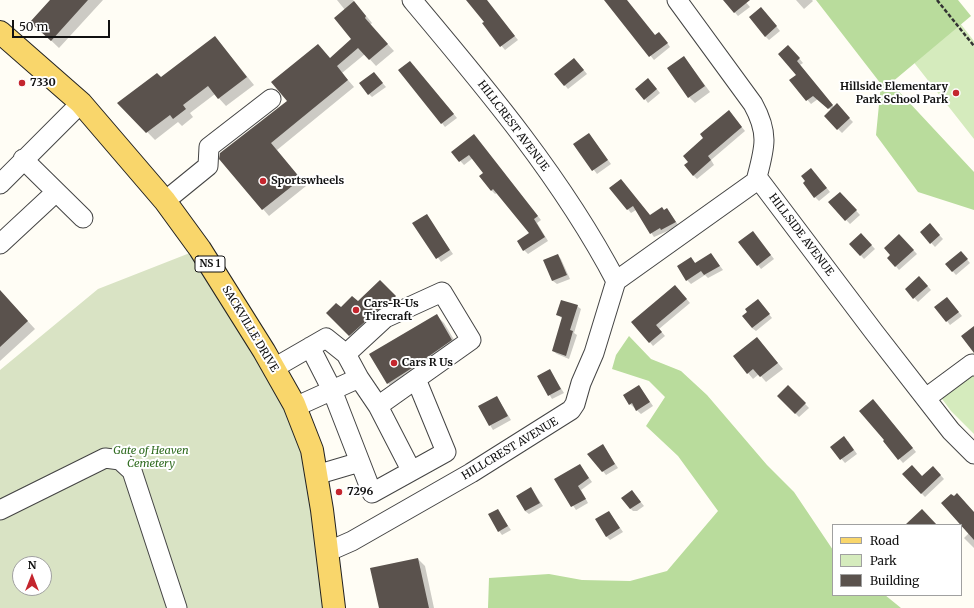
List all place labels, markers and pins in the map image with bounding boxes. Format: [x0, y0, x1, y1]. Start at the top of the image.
place label: 7330 [30, 76, 56, 90]
marker: 7330 [17, 78, 27, 88]
place label: Hillside Elementary Park School Park [840, 80, 948, 106]
marker: Hillside Elementary Park School Park [951, 88, 961, 98]
place label: Sportswheels [271, 174, 344, 188]
marker: Sportswheels [258, 176, 268, 186]
place label: Cars-R-Us Tirecraft [364, 297, 419, 323]
marker: Cars-R-Us Tirecraft [351, 305, 361, 315]
place label: Cars R Us [402, 356, 453, 370]
marker: Cars R Us [389, 358, 399, 368]
place label: 7296 [347, 485, 373, 499]
marker: 7296 [334, 487, 344, 497]

